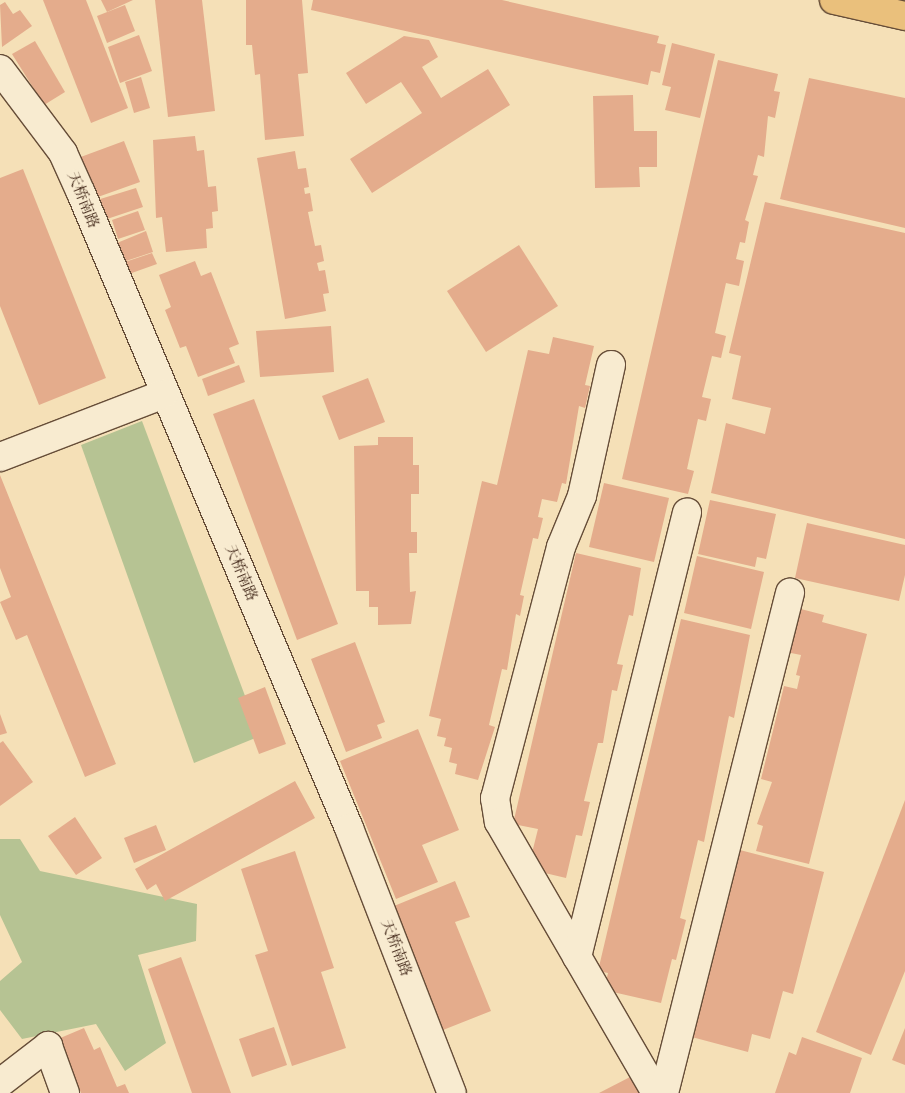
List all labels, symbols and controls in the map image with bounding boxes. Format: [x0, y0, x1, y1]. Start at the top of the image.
street label: 天桥南路 [63, 169, 103, 231]
street label: 天桥南路 [221, 542, 261, 604]
street label: 天桥南路 [377, 917, 415, 979]

